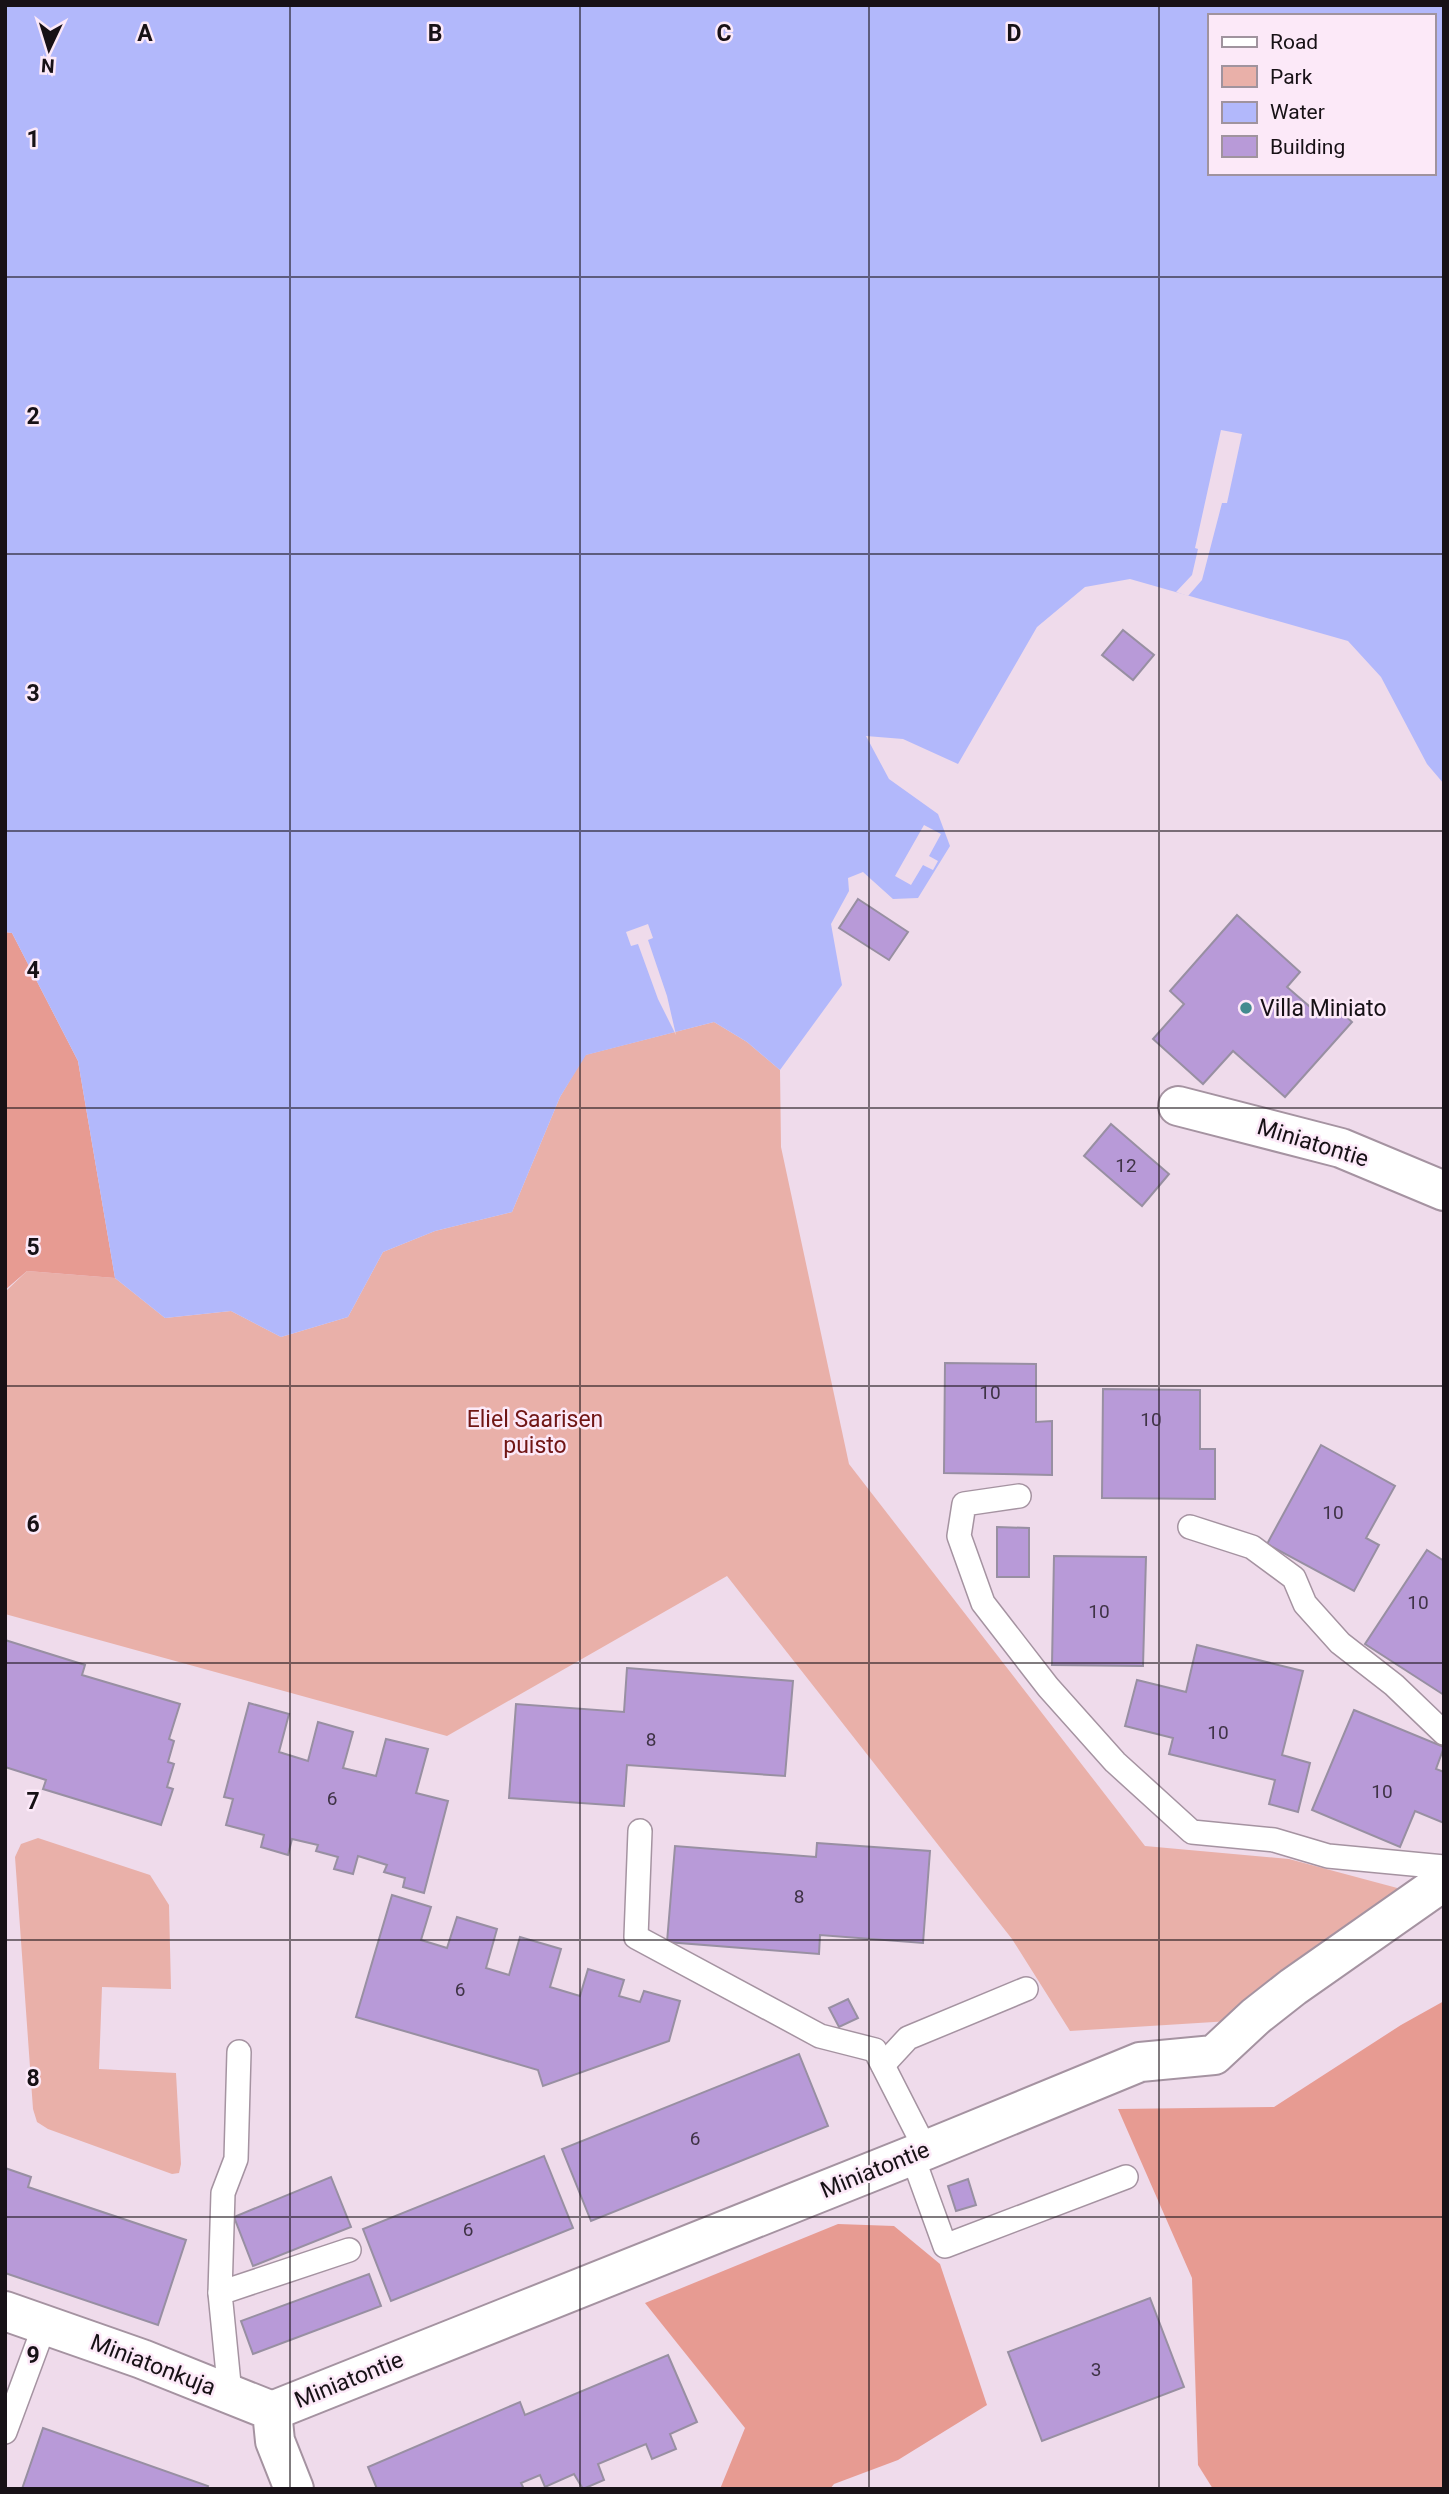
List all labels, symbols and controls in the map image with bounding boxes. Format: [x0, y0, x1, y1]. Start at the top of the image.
north arrow [14, 14, 84, 84]
legend [1208, 14, 1435, 175]
text: A [137, 20, 153, 47]
text: B [428, 20, 442, 47]
text: C [716, 20, 732, 47]
text: D [1007, 20, 1021, 47]
text: Road [1270, 30, 1318, 54]
text: N [40, 54, 55, 77]
text: Park [1270, 65, 1313, 89]
text: Water [1270, 100, 1325, 124]
text: 1 [26, 126, 40, 153]
text: Building [1270, 135, 1345, 159]
text: 2 [26, 403, 40, 430]
text: 3 [26, 680, 40, 707]
text: 4 [26, 957, 40, 984]
place label: Villa Miniato [1260, 995, 1387, 1022]
marker: Villa Miniato [1238, 1000, 1254, 1016]
street label: Miniatontie [1254, 1113, 1372, 1173]
house number: 12 [1115, 1154, 1137, 1177]
text: 5 [26, 1234, 40, 1261]
house number: 10 [979, 1381, 1001, 1404]
park label: Eliel Saarisen puisto [467, 1406, 603, 1459]
house number: 10 [1140, 1408, 1162, 1431]
house number: 10 [1322, 1501, 1344, 1524]
text: 6 [26, 1511, 40, 1538]
house number: 10 [1407, 1591, 1429, 1614]
house number: 10 [1088, 1600, 1110, 1623]
house number: 10 [1207, 1721, 1229, 1744]
house number: 8 [646, 1728, 656, 1751]
house number: 10 [1371, 1780, 1393, 1803]
house number: 6 [327, 1787, 337, 1810]
text: 7 [26, 1788, 40, 1815]
house number: 8 [794, 1885, 804, 1908]
house number: 6 [455, 1978, 465, 2001]
text: 8 [26, 2065, 40, 2092]
house number: 6 [690, 2127, 700, 2150]
street label: Miniatontie [817, 2136, 933, 2204]
house number: 6 [463, 2218, 473, 2241]
street label: Miniatonkuja [87, 2329, 219, 2401]
text: 9 [26, 2342, 40, 2369]
street label: Miniatontie [291, 2346, 407, 2414]
house number: 3 [1091, 2358, 1101, 2381]

